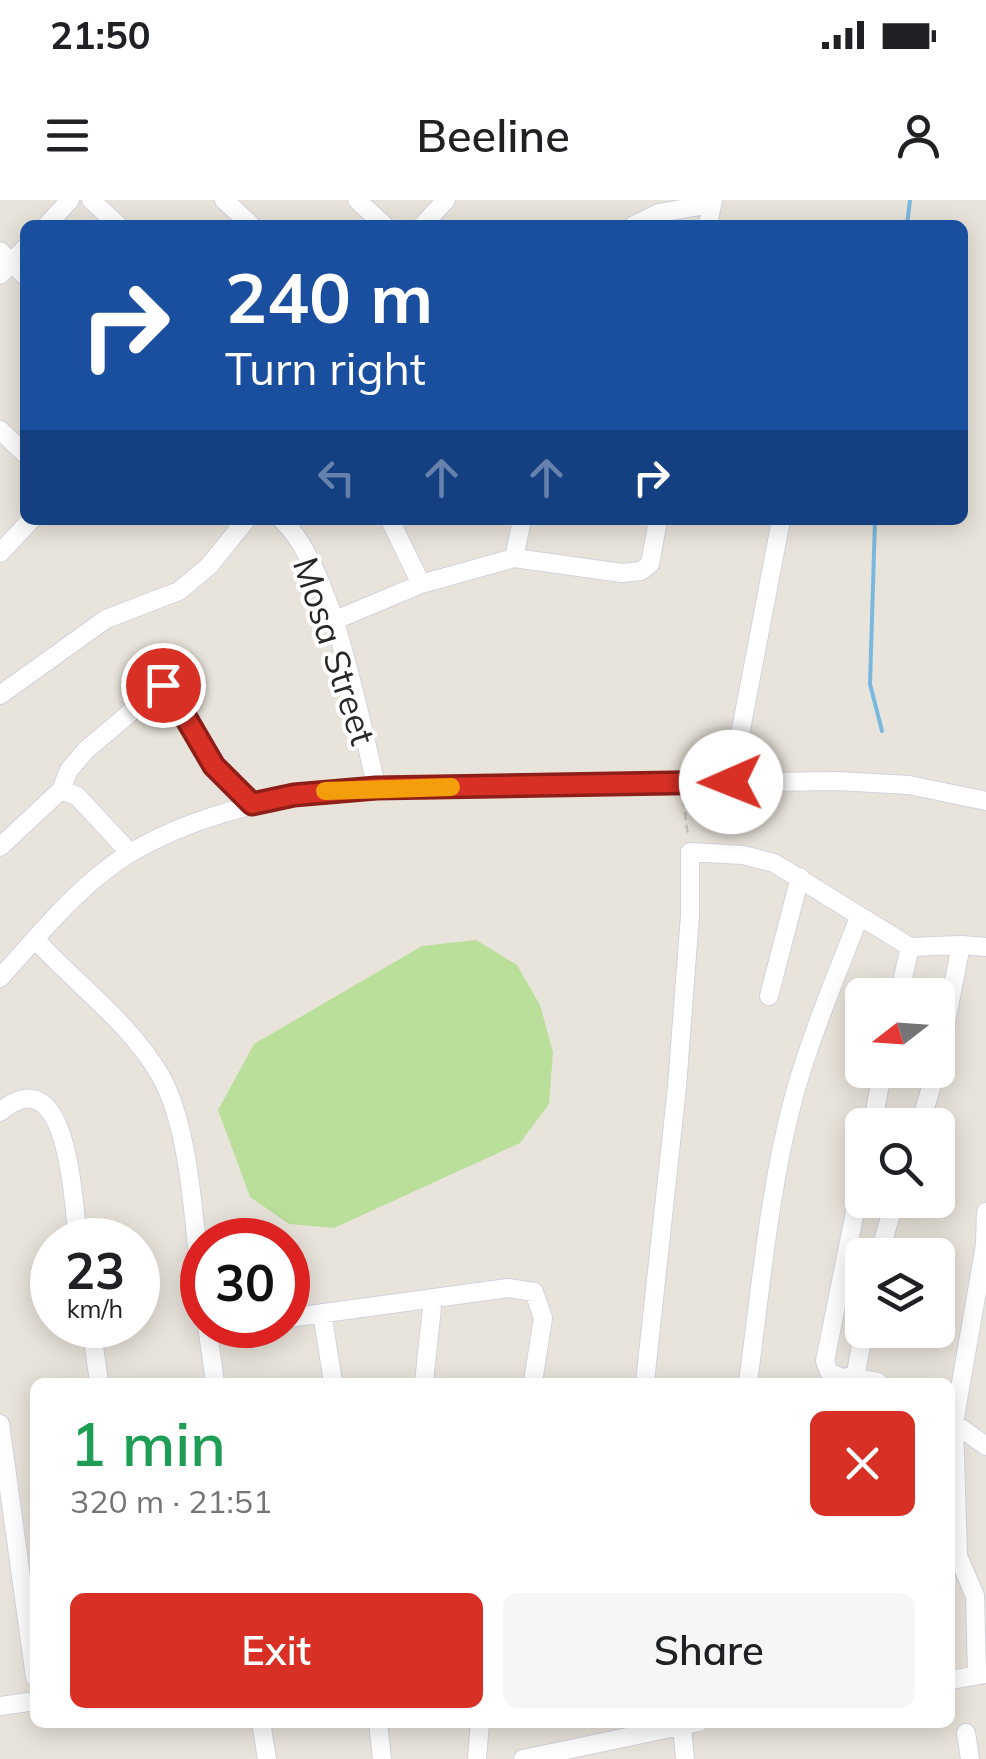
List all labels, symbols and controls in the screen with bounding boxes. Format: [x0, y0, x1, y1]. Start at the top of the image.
text: 21:50 [50, 11, 151, 59]
text: Beeline [416, 107, 570, 163]
icon: menu [40, 108, 95, 163]
icon: person [891, 108, 946, 163]
text: 240 m [225, 253, 433, 341]
icon: right [60, 260, 190, 390]
text: Turn right [225, 340, 426, 396]
icon: left [309, 450, 364, 505]
icon: ahead [414, 450, 469, 505]
icon: ahead [519, 450, 574, 505]
icon: right [624, 450, 679, 505]
street label: Mosa Street [284, 552, 386, 750]
pin [121, 643, 206, 728]
icon: arrive [136, 658, 191, 713]
position arrow [679, 730, 783, 834]
north arrow [845, 978, 955, 1088]
map controls [845, 978, 955, 1348]
button: search [845, 1108, 955, 1218]
speed limit sign: 30 [180, 1218, 310, 1348]
button: layers [845, 1238, 955, 1348]
text: 23 [65, 1239, 125, 1302]
text: km/h [67, 1293, 123, 1324]
text: 1 min [70, 1406, 226, 1481]
button: close [810, 1411, 915, 1516]
text: 320 m · 21:51 [70, 1481, 272, 1521]
button: Exit [70, 1593, 483, 1708]
button: Share [503, 1593, 915, 1708]

